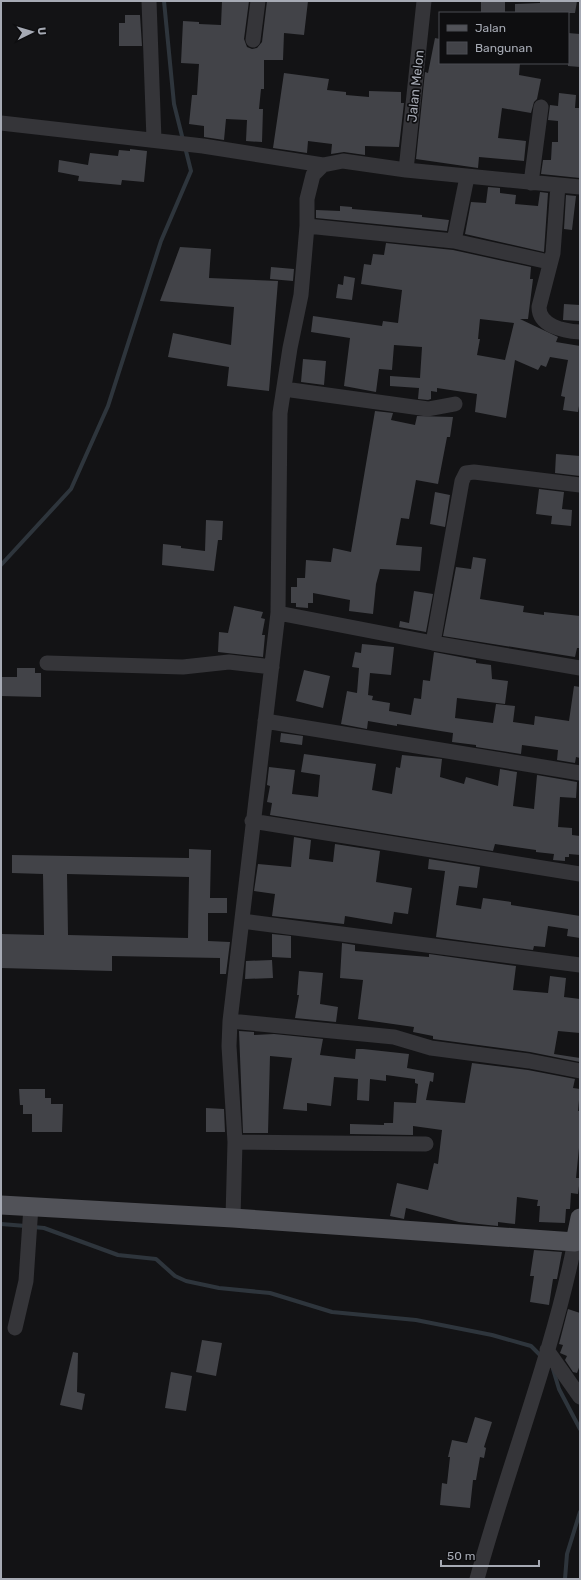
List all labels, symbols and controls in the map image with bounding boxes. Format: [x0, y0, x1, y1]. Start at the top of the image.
north arrow [12, 12, 52, 52]
legend [439, 12, 569, 64]
text: Jalan [475, 21, 506, 35]
text: U [35, 27, 48, 36]
text: Bangunan [475, 41, 532, 55]
street label: Jalan Melon [404, 49, 427, 123]
scale bar [441, 1542, 539, 1568]
text: 50 m [447, 1549, 475, 1563]

